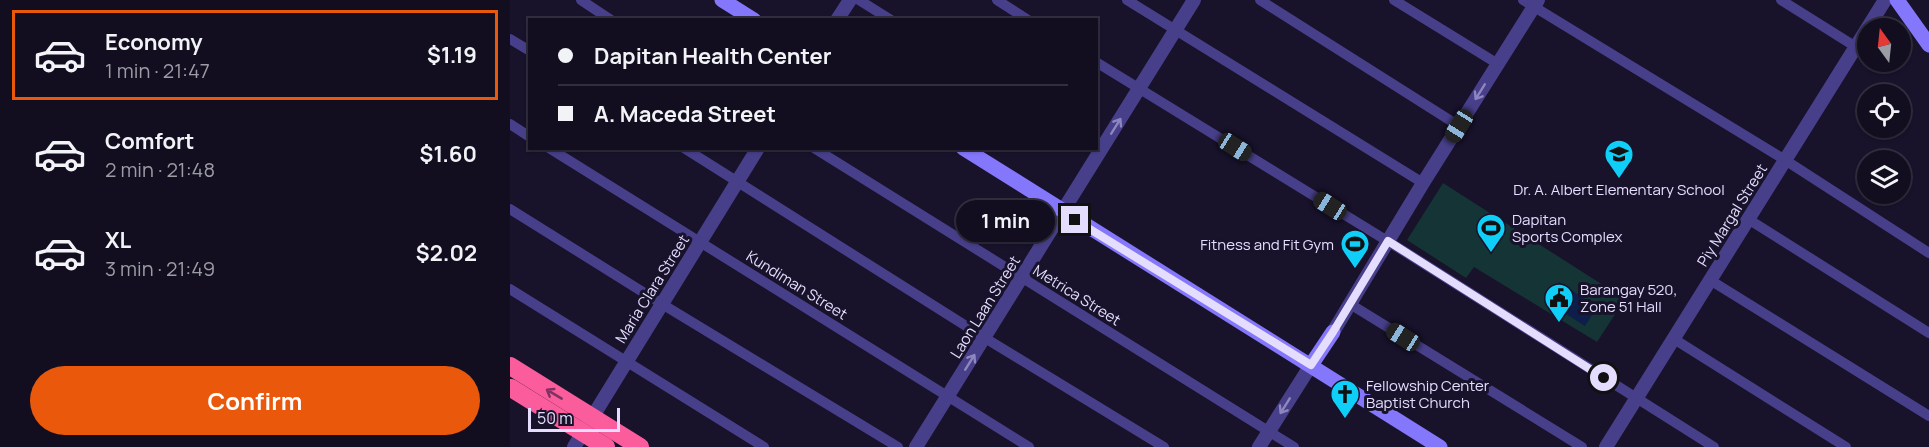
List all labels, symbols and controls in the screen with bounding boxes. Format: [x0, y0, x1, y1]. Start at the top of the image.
north arrow [1857, 18, 1911, 72]
map controls [1857, 18, 1911, 204]
text: Economy [105, 27, 203, 57]
icon: car [33, 28, 87, 82]
text: $1.19 [427, 40, 477, 70]
text: Dapitan Health Center [594, 41, 831, 71]
text: 1 min · 21:47 [105, 57, 210, 84]
one-way arrow [1474, 83, 1486, 100]
button: locate [1857, 84, 1911, 138]
text: A. Maceda Street [594, 99, 776, 129]
car [1442, 106, 1476, 146]
one-way arrow [1110, 118, 1122, 135]
text: Comfort [105, 126, 194, 156]
icon: car [33, 127, 87, 181]
car [1215, 130, 1255, 164]
school or university icon: Dr. A. Albert Elementary School [1603, 138, 1635, 180]
text: $1.60 [420, 139, 477, 169]
button: layers [1857, 150, 1911, 204]
text: 2 min · 21:48 [105, 156, 215, 183]
street label: Piy Margal Street [1692, 160, 1772, 270]
place label: Dr. A. Albert Elementary School [1513, 179, 1725, 200]
car [1310, 189, 1350, 223]
callout: 1 min [955, 199, 1054, 241]
route end [1061, 206, 1088, 233]
text: 1 min [981, 207, 1030, 234]
place label: Dapitan Sports Complex [1512, 209, 1622, 247]
sports icon: Dapitan Sports Complex [1475, 212, 1507, 254]
text: XL [105, 225, 131, 255]
icon: car [33, 226, 87, 280]
sports icon: Fitness and Fit Gym [1339, 228, 1371, 270]
street label: Maria Clara Street [610, 231, 694, 347]
place label: Fitness and Fit Gym [1200, 234, 1334, 255]
text: $2.02 [416, 238, 477, 268]
street label: Kundiman Street [742, 245, 852, 325]
street label: Laon Laan Street [945, 252, 1025, 362]
text: 3 min · 21:49 [105, 255, 215, 282]
street label: Metrica Street [1029, 260, 1125, 330]
place label: Barangay 520, Zone 51 Hall [1580, 279, 1677, 317]
public building icon: Barangay 520, Zone 51 Hall [1543, 282, 1575, 324]
car [1383, 320, 1423, 354]
one-way arrow [965, 354, 977, 371]
route start [1590, 364, 1617, 391]
button: Confirm [30, 366, 480, 435]
place label: Fellowship Center Baptist Church [1366, 375, 1490, 413]
church icon: Fellowship Center Baptist Church [1329, 378, 1361, 420]
one-way arrow [546, 387, 563, 399]
one-way arrow [1278, 397, 1290, 414]
scale bar [528, 405, 620, 432]
text: 50 m [537, 407, 573, 429]

